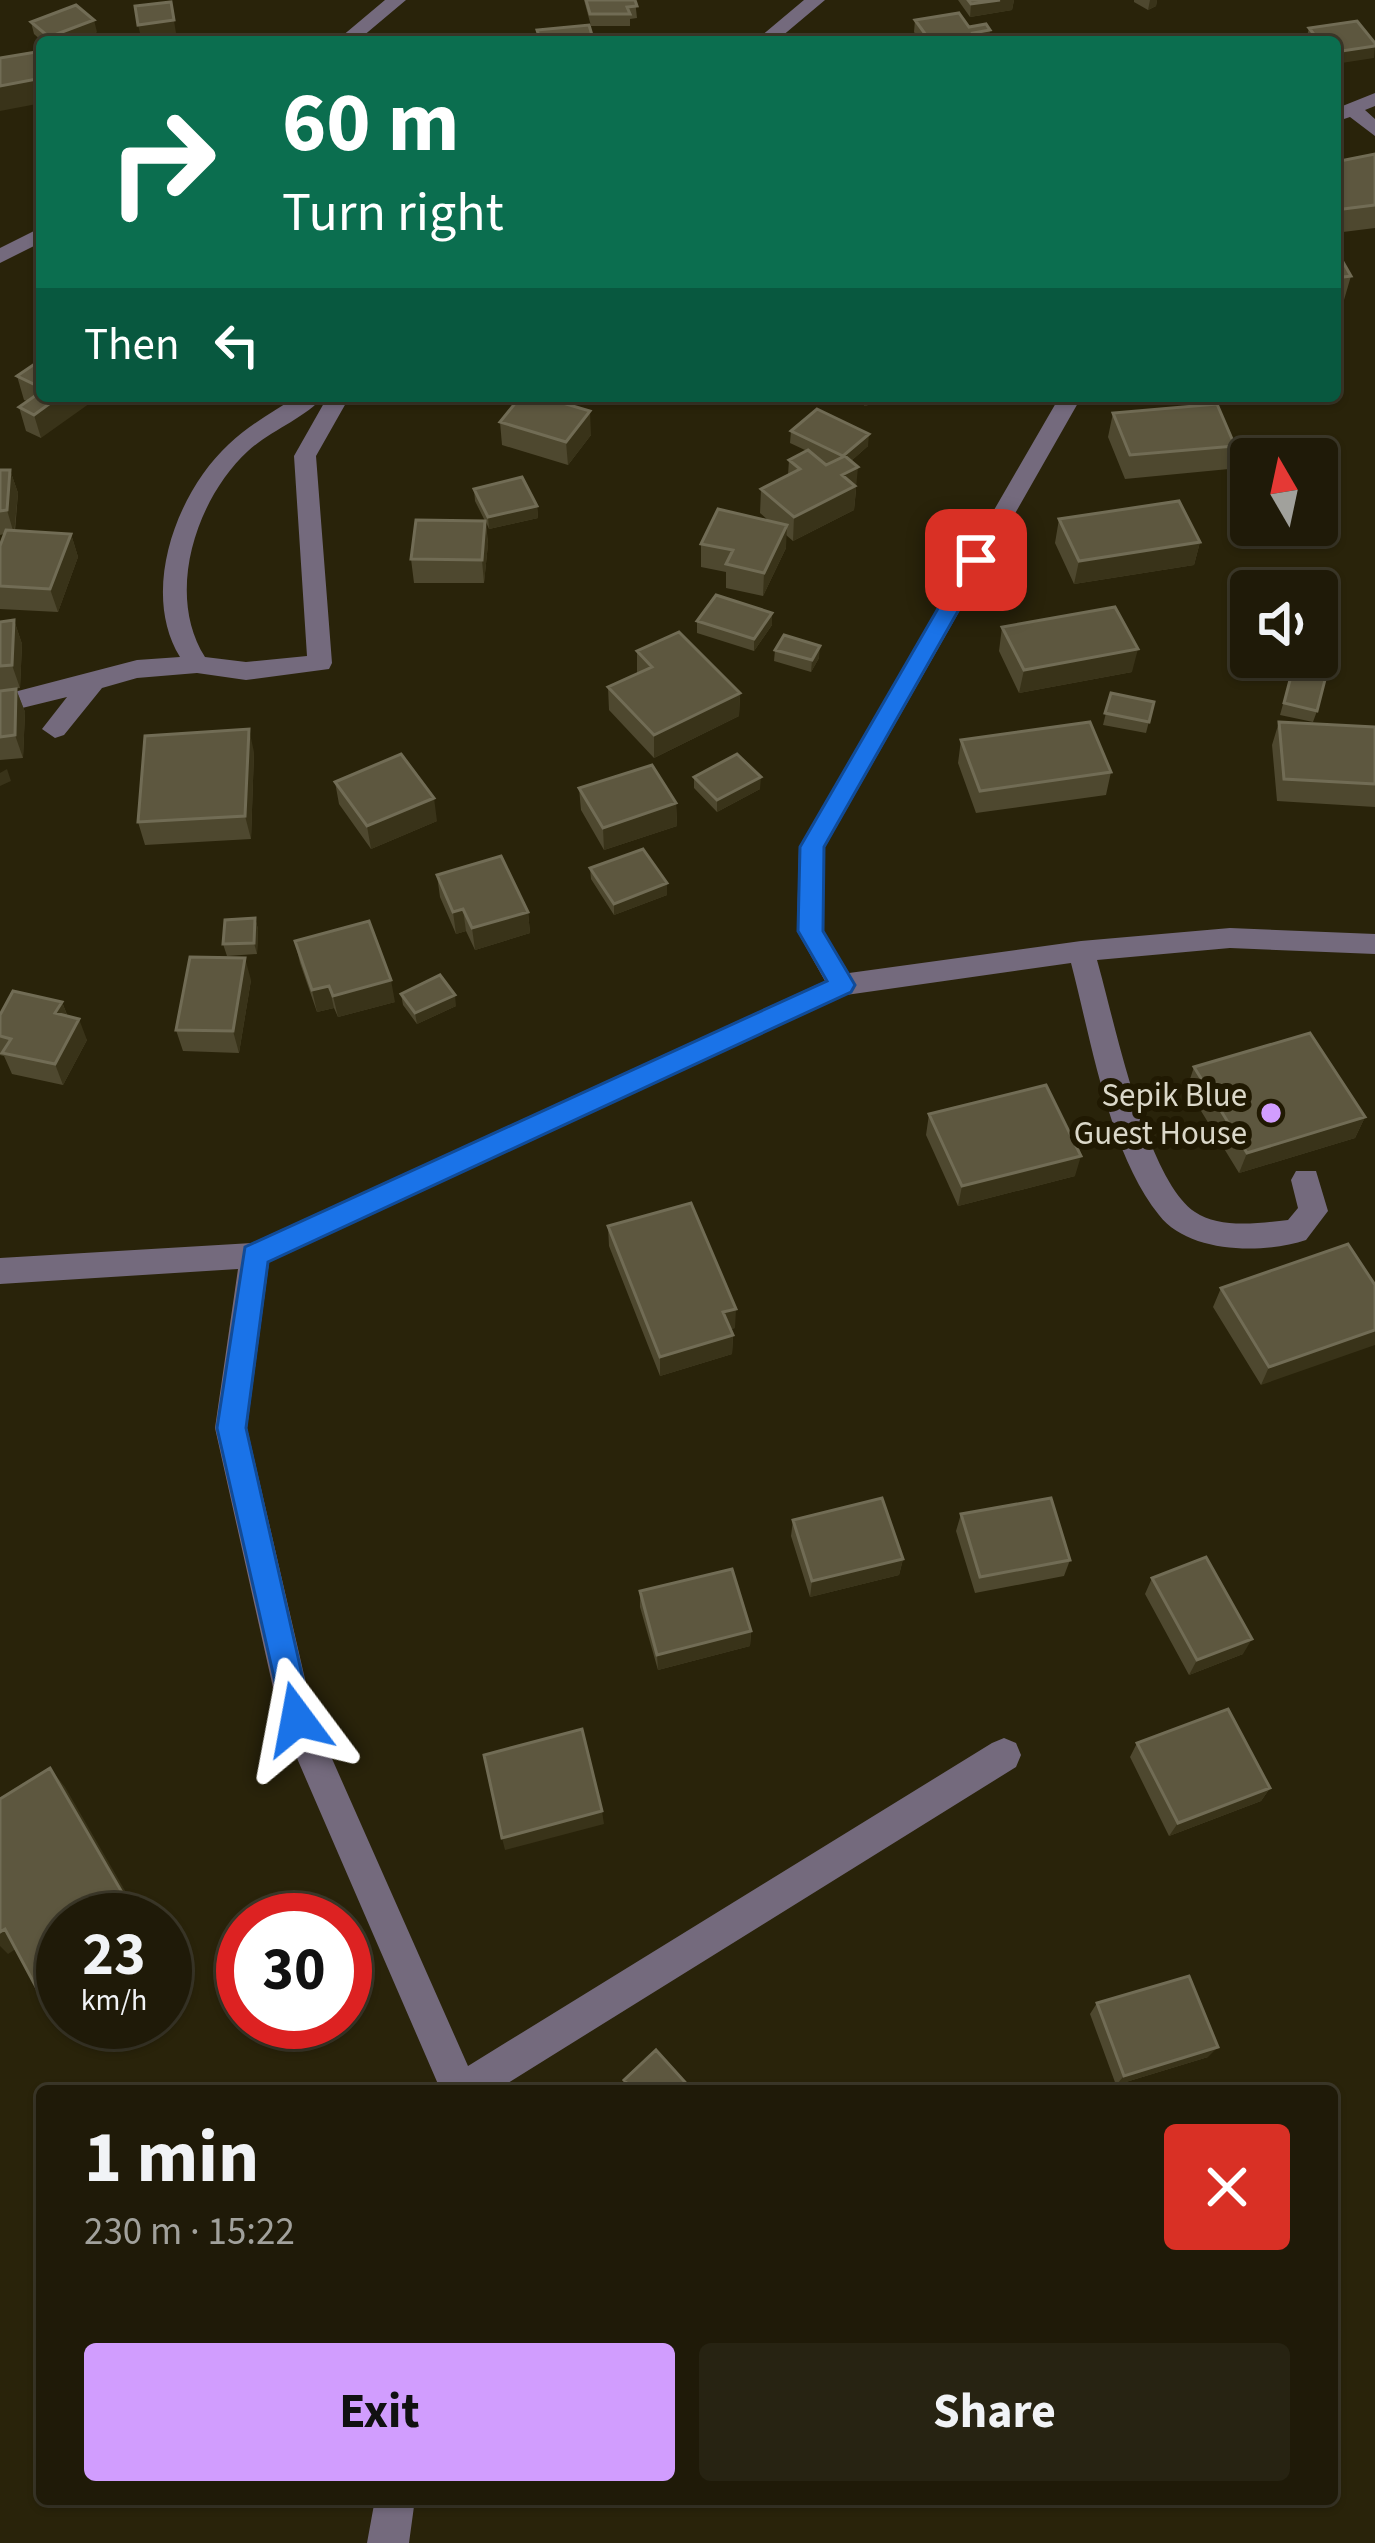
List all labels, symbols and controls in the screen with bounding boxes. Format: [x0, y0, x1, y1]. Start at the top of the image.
text: 60 m [282, 64, 460, 184]
icon: right [84, 84, 240, 240]
text: Turn right [282, 175, 504, 252]
icon: left [204, 312, 270, 378]
text: Then [84, 313, 180, 377]
north arrow [1230, 438, 1338, 546]
map controls [1230, 438, 1338, 678]
pin [925, 509, 1027, 611]
icon: arrive [943, 527, 1009, 593]
button: sound [1230, 570, 1338, 678]
place label: Sepik Blue Guest House [1074, 1072, 1247, 1157]
marker: Sepik Blue Guest House [1258, 1100, 1284, 1126]
position arrow [234, 1656, 360, 1782]
speed limit sign: 30 [216, 1893, 372, 2049]
text: 23 [82, 1913, 146, 1998]
text: km/h [81, 1979, 147, 2022]
text: 1 min [84, 2107, 259, 2210]
button: close [1164, 2124, 1290, 2250]
text: 230 m · 15:22 [84, 2204, 295, 2260]
button: Exit [84, 2343, 675, 2481]
button: Share [699, 2343, 1290, 2481]

